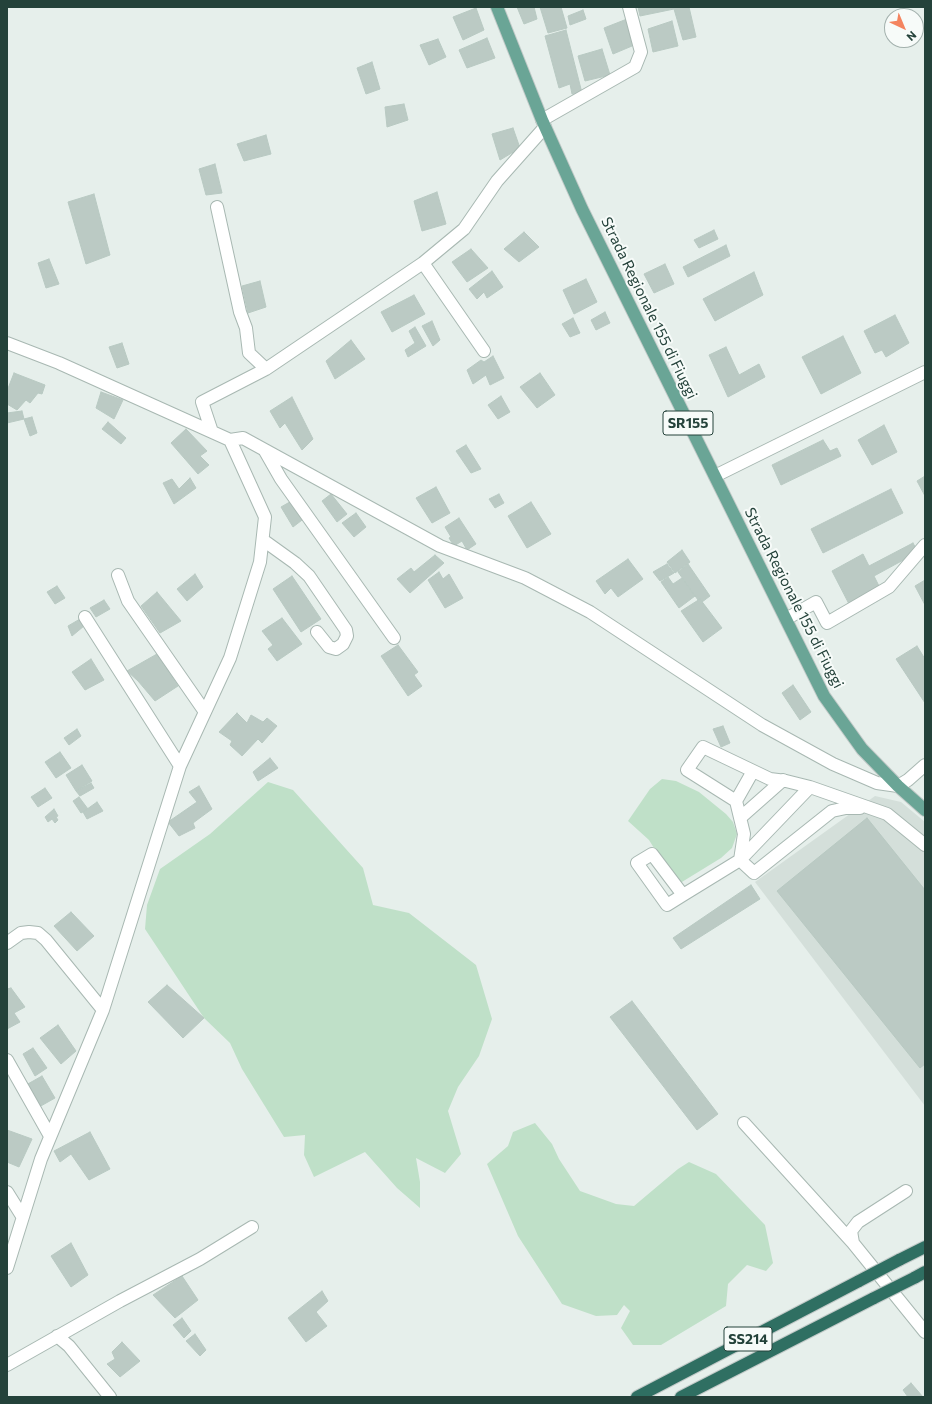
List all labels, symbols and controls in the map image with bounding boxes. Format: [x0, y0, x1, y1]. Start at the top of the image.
north arrow [884, 8, 924, 48]
text: N [905, 29, 919, 44]
street label: Strada Regionale 155 di Fiuggi [597, 214, 701, 402]
road number: SR155 [663, 411, 713, 435]
street label: Strada Regionale 155 di Fiuggi [741, 505, 847, 691]
road number: SS214 [724, 1327, 772, 1351]

